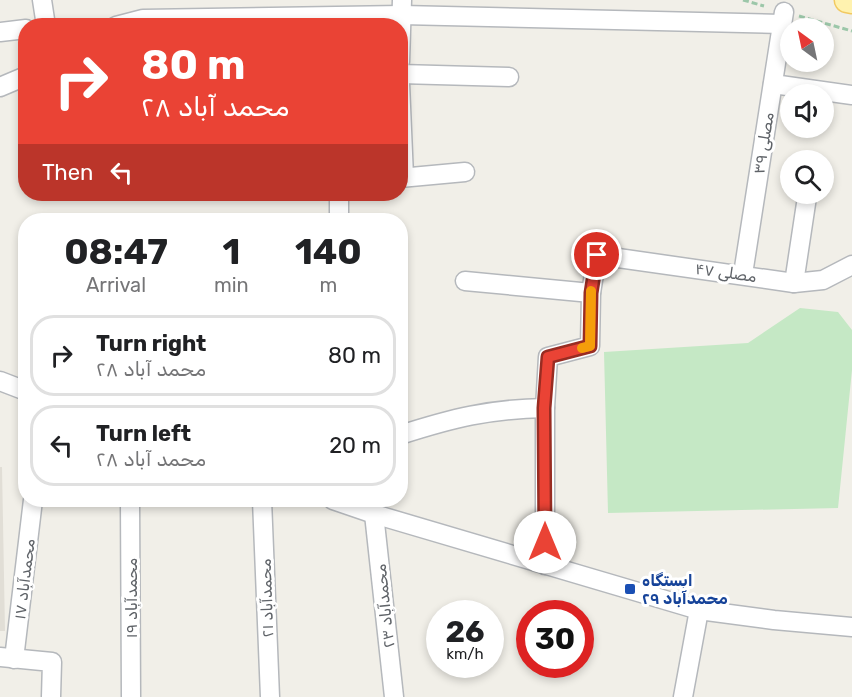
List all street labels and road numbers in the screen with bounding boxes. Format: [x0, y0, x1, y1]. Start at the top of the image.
street label: مصلی ۳۹ [749, 111, 778, 175]
street label: مصلی ۴۷ [694, 259, 758, 286]
street label: محمدآباد ۱۷ [10, 537, 39, 621]
street label: محمدآباد ۱۹ [122, 558, 141, 638]
street label: محمدآباد ۲۱ [256, 558, 277, 638]
street label: محمدآباد ۲۳ [371, 563, 398, 649]

